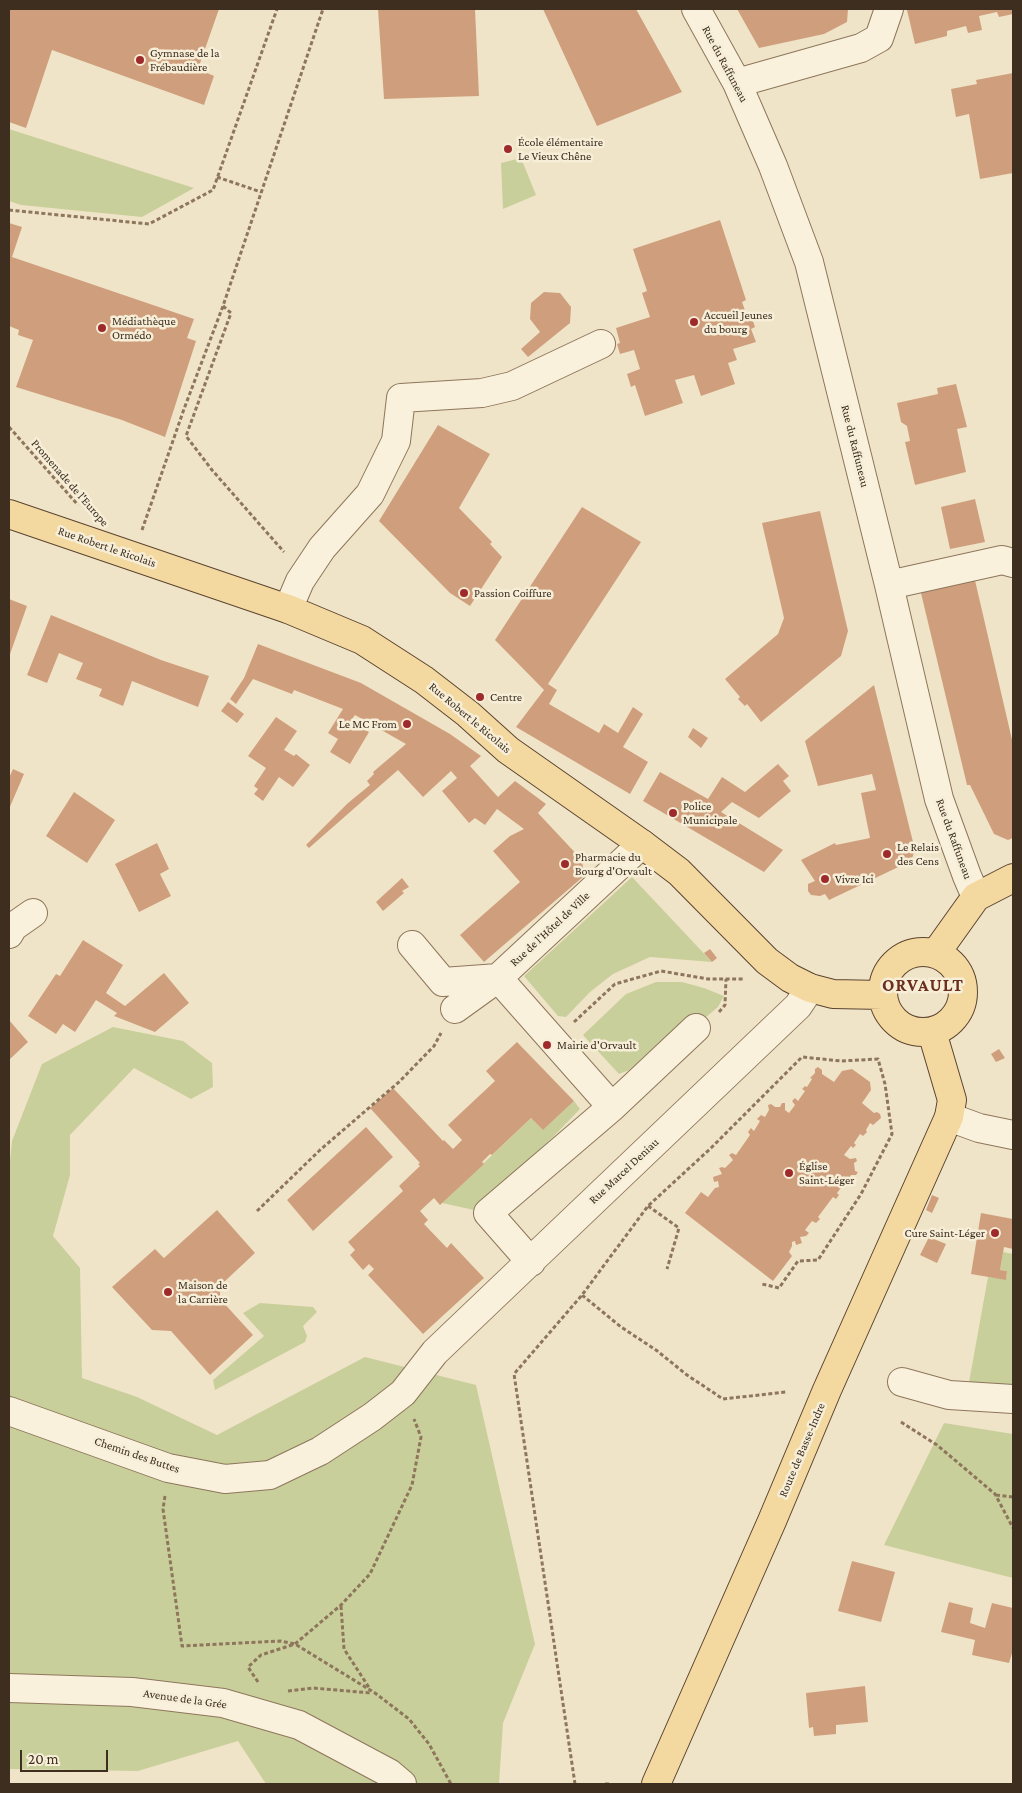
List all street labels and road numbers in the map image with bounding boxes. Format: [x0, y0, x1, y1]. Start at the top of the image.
street label: Rue du Raffuneau [699, 23, 751, 105]
street label: Rue du Raffuneau [838, 403, 872, 489]
street label: Promenade de l'Europe [28, 436, 112, 530]
street label: Rue Robert le Ricolais [56, 523, 158, 571]
street label: Rue Robert le Ricolais [426, 679, 514, 757]
street label: Rue du Raffuneau [933, 797, 975, 881]
street label: Rue de l'Hôtel de Ville [507, 888, 593, 970]
street label: Rue Marcel Deniau [586, 1135, 662, 1207]
street label: Route de Basse-Indre [776, 1401, 828, 1499]
street label: Chemin des Buttes [92, 1434, 182, 1476]
street label: Avenue de la Grée [142, 1686, 228, 1712]

